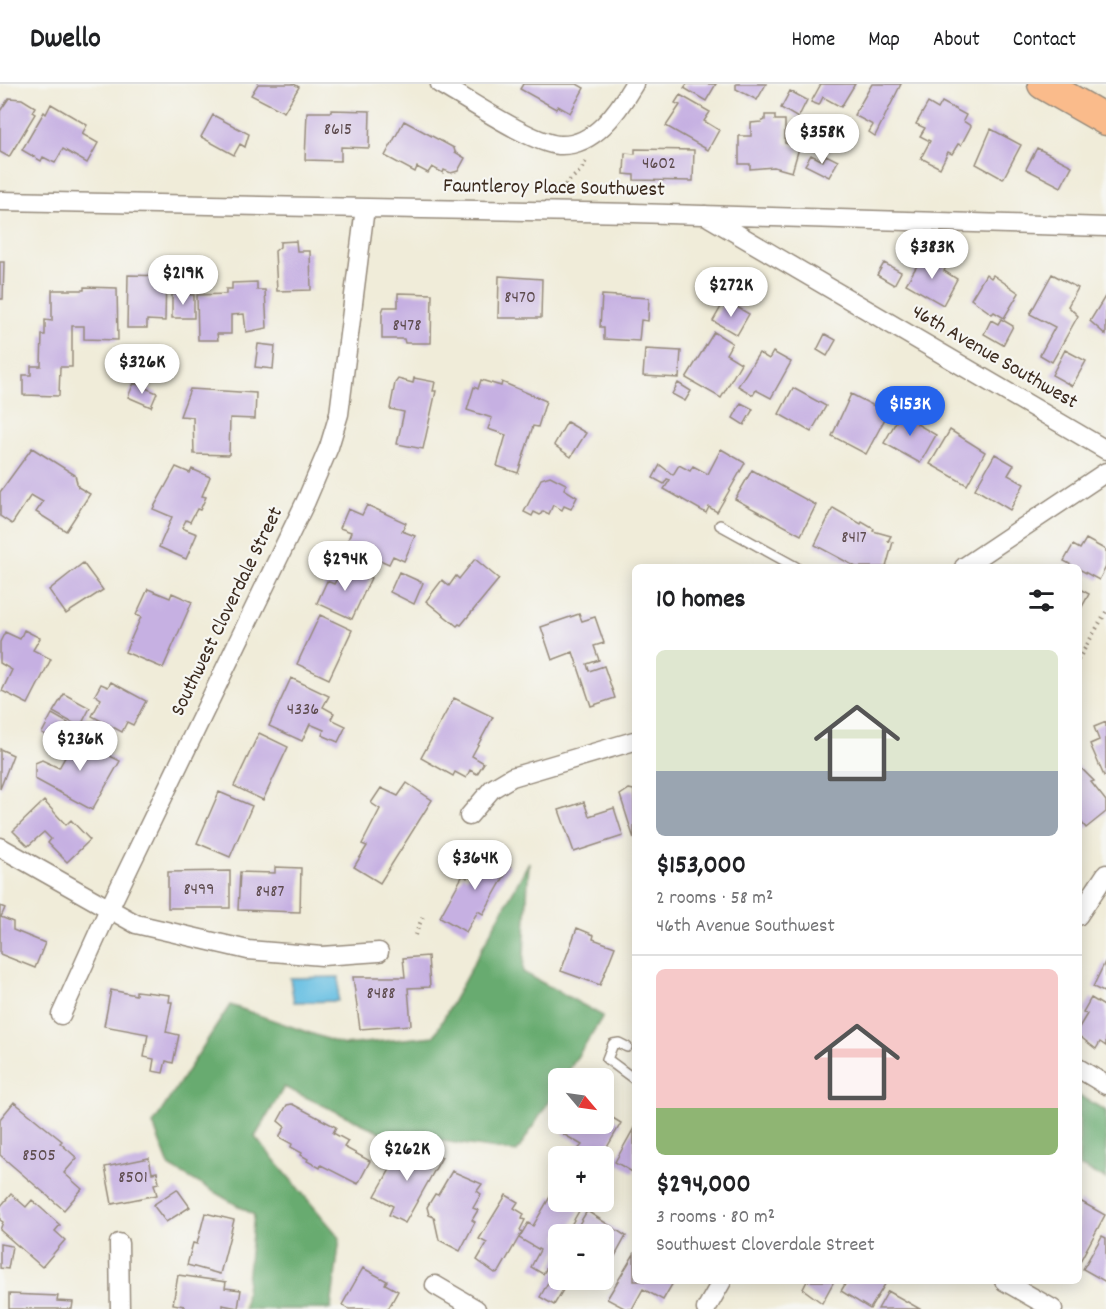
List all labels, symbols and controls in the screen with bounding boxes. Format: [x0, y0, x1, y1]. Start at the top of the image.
text: Dwello [30, 21, 101, 61]
text: Home [791, 26, 835, 56]
text: Map [868, 26, 900, 56]
text: About [933, 26, 980, 56]
text: Contact [1013, 26, 1076, 56]
pin: $358K [780, 114, 864, 165]
house number: 8615 [324, 118, 352, 143]
text: $358K [799, 119, 845, 147]
house number: 4602 [642, 152, 676, 177]
street label: Fauntleroy Place Southwest [443, 172, 665, 206]
pin: $383K [890, 229, 974, 280]
text: $383K [909, 234, 955, 262]
pin: $219K [141, 255, 225, 306]
text: $219K [162, 260, 204, 288]
pin: $272K [689, 267, 773, 318]
text: $272K [709, 272, 753, 300]
house number: 8470 [504, 286, 536, 311]
street label: 46th Avenue Southwest [905, 298, 1083, 418]
house number: 8478 [393, 314, 421, 339]
pin: $326K [100, 344, 184, 395]
text: $326K [119, 349, 165, 377]
pin: $153K [868, 386, 952, 437]
text: $153K [889, 391, 931, 419]
street label: Southwest Cloverdale Street [164, 502, 292, 722]
house number: 8417 [841, 526, 867, 551]
pin: $294K [303, 541, 387, 592]
text: $294K [322, 546, 368, 574]
text: 10 homes [656, 582, 746, 619]
icon: filters [1025, 584, 1058, 617]
icon: home [803, 689, 911, 797]
house number: 4336 [287, 698, 319, 723]
pin: $236K [38, 721, 122, 772]
text: $236K [57, 726, 103, 754]
pin: $364K [433, 840, 517, 891]
text: $364K [452, 845, 498, 873]
text: $153,000 [656, 848, 746, 885]
house number: 8499 [183, 878, 215, 903]
house number: 8487 [256, 880, 284, 905]
text: 2 rooms · 58 m² [656, 885, 773, 913]
text: 46th Avenue Southwest [656, 913, 835, 941]
house number: 8488 [366, 982, 396, 1007]
icon: home [803, 1008, 911, 1116]
north arrow [548, 1068, 614, 1134]
map controls [548, 1068, 614, 1290]
pin: $262K [365, 1131, 449, 1182]
text: $262K [384, 1136, 430, 1164]
house number: 8505 [22, 1144, 56, 1169]
button: + [548, 1146, 614, 1212]
house number: 8501 [118, 1166, 148, 1191]
text: $294,000 [656, 1167, 751, 1204]
text: 3 rooms · 80 m² [656, 1204, 775, 1232]
button: − [548, 1224, 614, 1290]
text: Southwest Cloverdale Street [656, 1232, 875, 1260]

